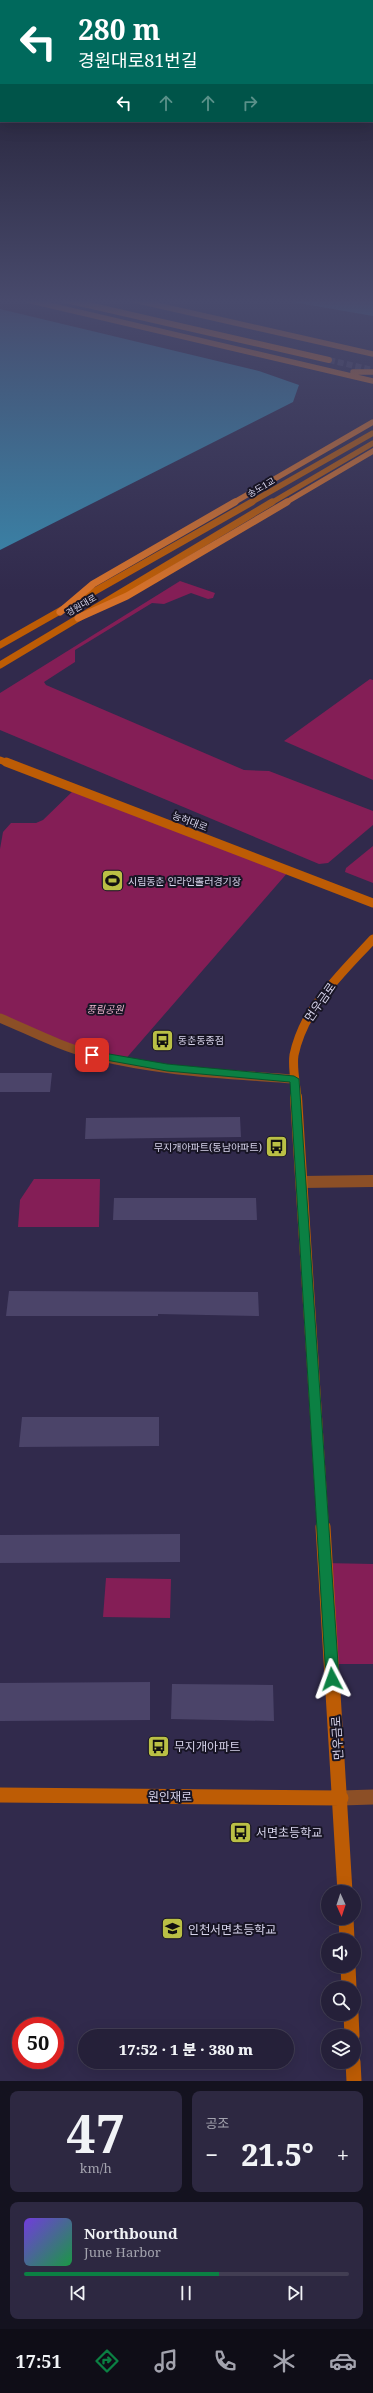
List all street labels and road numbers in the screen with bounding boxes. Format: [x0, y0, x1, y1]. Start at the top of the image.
street label: 송도1교 [245, 474, 277, 500]
street label: 경원대로 [63, 591, 99, 619]
street label: 능허대로 [170, 808, 210, 834]
street label: 먼우금로 [300, 979, 340, 1025]
street label: 먼우금로 [327, 1715, 347, 1761]
street label: 원인재로 [148, 1788, 192, 1805]

